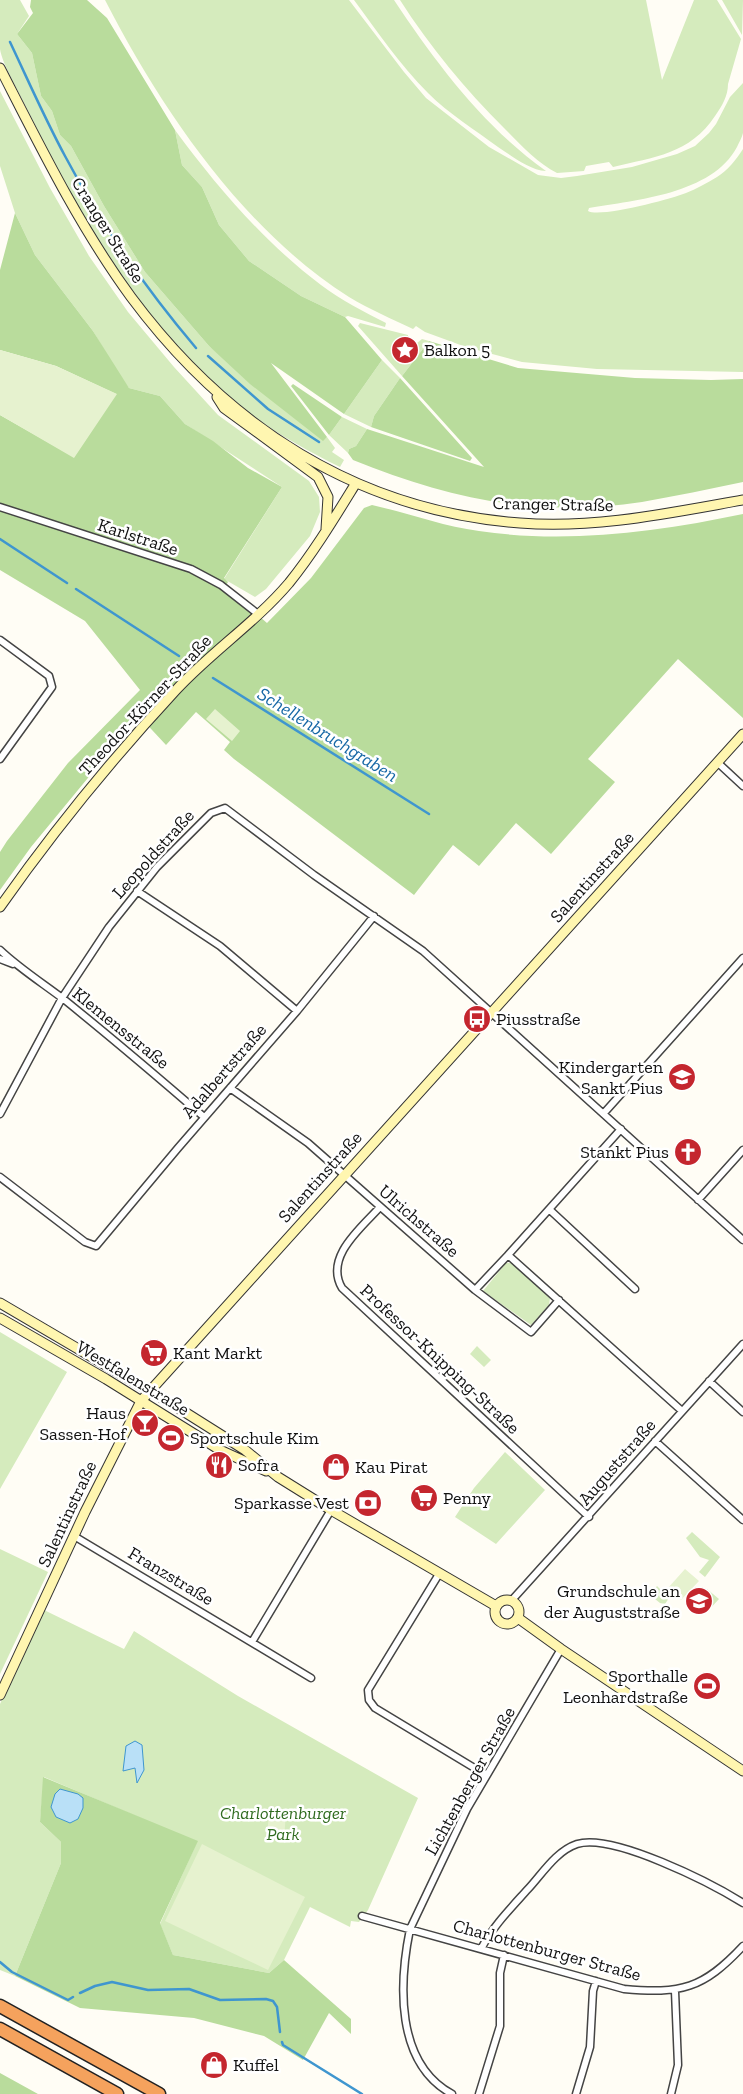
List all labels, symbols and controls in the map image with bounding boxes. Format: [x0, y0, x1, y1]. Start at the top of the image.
street label: Cranger Straße [67, 173, 149, 287]
place icon: Balkon 5 [390, 335, 420, 365]
place label: Balkon 5 [424, 339, 490, 361]
street label: Cranger Straße [493, 492, 613, 516]
street label: Karlstraße [95, 514, 181, 560]
street label: Theodor-Körner-Straße [74, 630, 216, 780]
water label: Schellenbruchgraben [253, 682, 402, 787]
street label: Leopoldstraße [107, 805, 199, 903]
street label: Salentinstraße [545, 827, 639, 927]
street label: Klemensstraße [68, 982, 174, 1074]
bus stop icon: Piusstraße [462, 1004, 492, 1034]
place label: Piusstraße [496, 1008, 580, 1030]
street label: Adalbertstraße [177, 1019, 271, 1123]
place label: Kindergarten Sankt Pius [559, 1056, 664, 1099]
school or university icon: Kindergarten Sankt Pius [667, 1062, 697, 1092]
street label: Salentinstraße [273, 1127, 367, 1227]
church icon: Stankt Pius [673, 1137, 703, 1167]
place label: Stankt Pius [580, 1141, 669, 1163]
street label: Ulrichstraße [374, 1180, 464, 1262]
street label: Professor-Knipping-Straße [356, 1279, 524, 1439]
street label: Westfalenstraße [72, 1336, 194, 1420]
supermarket icon: Kant Markt [139, 1338, 169, 1368]
place label: Kant Markt [173, 1342, 263, 1364]
place label: Haus Sassen-Hof [39, 1402, 127, 1445]
bar icon: Haus Sassen-Hof [130, 1408, 160, 1438]
street label: Auguststraße [574, 1414, 660, 1510]
sports icon: Sportschule Kim [156, 1423, 186, 1453]
place label: Sportschule Kim [190, 1427, 319, 1449]
restaurant icon: Sofra [204, 1450, 234, 1480]
shop icon: Kau Pirat [321, 1452, 351, 1482]
place label: Sofra [238, 1454, 279, 1476]
place label: Kau Pirat [355, 1456, 428, 1478]
street label: Salentinstraße [33, 1457, 101, 1571]
supermarket icon: Penny [409, 1483, 439, 1513]
place label: Penny [443, 1487, 492, 1509]
bank icon: Sparkasse Vest [353, 1488, 383, 1518]
place label: Sparkasse Vest [234, 1492, 349, 1514]
street label: Franzstraße [124, 1542, 218, 1610]
place label: Grundschule an der Auguststraße [544, 1580, 681, 1623]
school or university icon: Grundschule an der Auguststraße [684, 1586, 714, 1616]
place label: Sporthalle Leonhardstraße [563, 1665, 688, 1708]
sports icon: Sporthalle Leonhardstraße [692, 1671, 722, 1701]
street label: Lichtenberger Straße [420, 1703, 520, 1859]
park label: Charlottenburger Park [220, 1802, 347, 1845]
street label: Charlottenburger Straße [451, 1914, 643, 1986]
shop icon: Kuffel [199, 2050, 229, 2080]
place label: Kuffel [233, 2054, 279, 2076]

